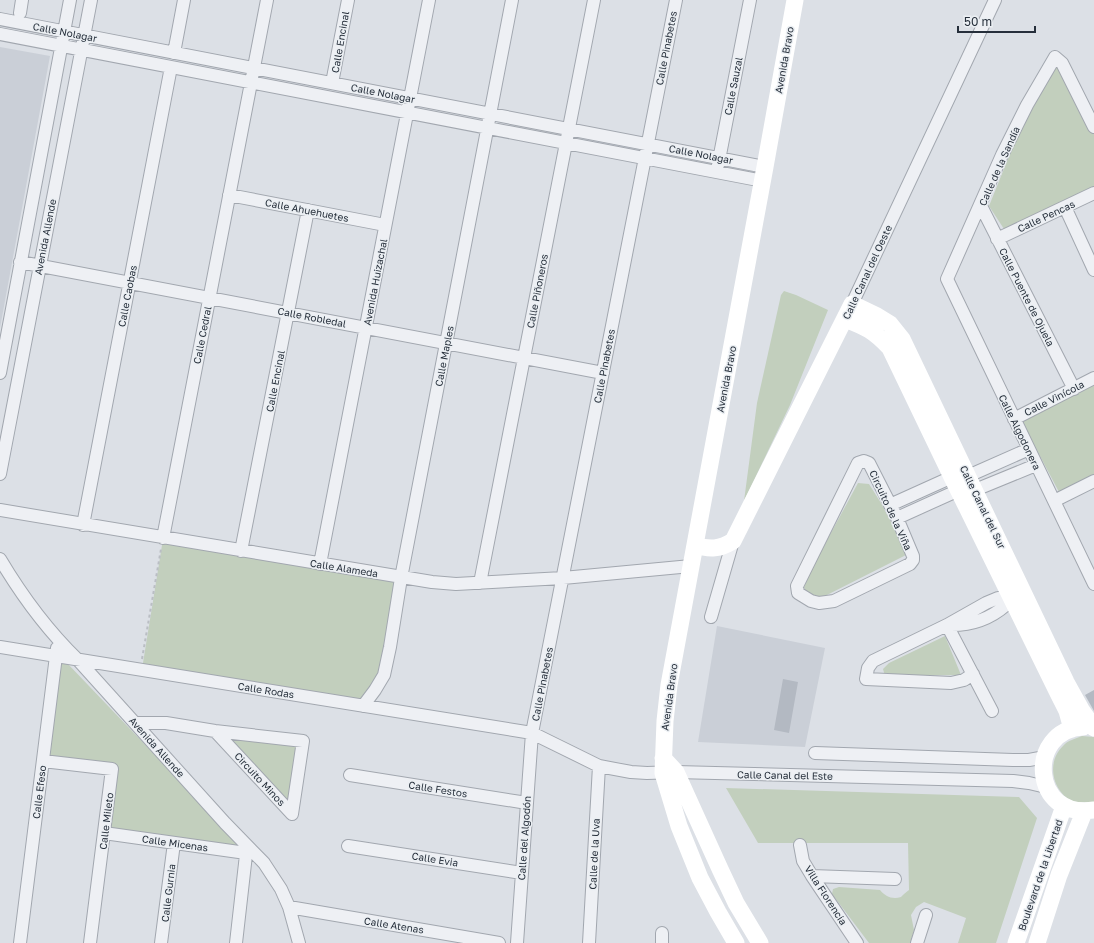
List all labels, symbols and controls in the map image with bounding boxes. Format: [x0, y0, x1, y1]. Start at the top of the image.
scale bar [958, 8, 1035, 34]
street label: Calle Encinal [329, 10, 351, 74]
street label: Calle Pinabetes [653, 10, 679, 86]
text: 50 m [964, 14, 992, 29]
street label: Calle Nolagar [32, 20, 98, 44]
street label: Avenida Bravo [772, 26, 796, 94]
street label: Calle Sauzal [721, 56, 745, 116]
street label: Calle Nolagar [350, 81, 416, 105]
street label: Calle de la Sandía [976, 124, 1022, 208]
street label: Calle Nolagar [668, 142, 734, 166]
street label: Calle Ahuehuetes [264, 196, 350, 224]
street label: Calle Pencas [1015, 197, 1077, 235]
street label: Avenida Allende [32, 198, 58, 276]
street label: Calle Canal del Oeste [840, 223, 894, 321]
street label: Avenida Huizachal [361, 238, 389, 326]
street label: Calle Puente de Ojuela [997, 246, 1057, 348]
street label: Calle Piñoneros [524, 253, 550, 329]
street label: Calle Caobas [115, 264, 139, 328]
street label: Calle Robledal [277, 304, 347, 330]
street label: Calle Cedral [191, 305, 213, 365]
street label: Calle Maples [432, 325, 456, 387]
street label: Calle Pinabetes [591, 328, 617, 404]
street label: Avenida Bravo [714, 345, 738, 413]
street label: Calle Encinal [263, 349, 287, 413]
street label: Calle Vinícola [1022, 378, 1086, 418]
street label: Calle Algodonera [997, 392, 1043, 472]
street label: Calle Canal del Sur [958, 463, 1008, 551]
street label: Circuito de la Viña [867, 468, 915, 552]
street label: Calle Alameda [309, 557, 379, 579]
street label: Calle Pinabetes [529, 646, 555, 722]
street label: Avenida Bravo [658, 663, 680, 731]
street label: Calle Rodas [237, 680, 295, 700]
street label: Avenida Allende [127, 714, 187, 780]
street label: Circuito Minos [232, 750, 288, 808]
street label: Calle Efeso [30, 765, 48, 819]
street label: Calle Canal del Este [737, 768, 833, 782]
street label: Calle Festos [408, 778, 468, 800]
street label: Calle Mileto [97, 792, 115, 850]
street label: Calle del Algodón [515, 795, 533, 881]
street label: Calle de la Uva [586, 818, 602, 890]
street label: Boulevard de la Libertad [1015, 818, 1065, 932]
street label: Calle Micenas [141, 832, 209, 854]
street label: Calle Evia [411, 849, 459, 869]
street label: Calle Gurnia [158, 863, 178, 923]
street label: Villa Florencia [802, 863, 850, 927]
street label: Calle Atenas [363, 914, 425, 936]

